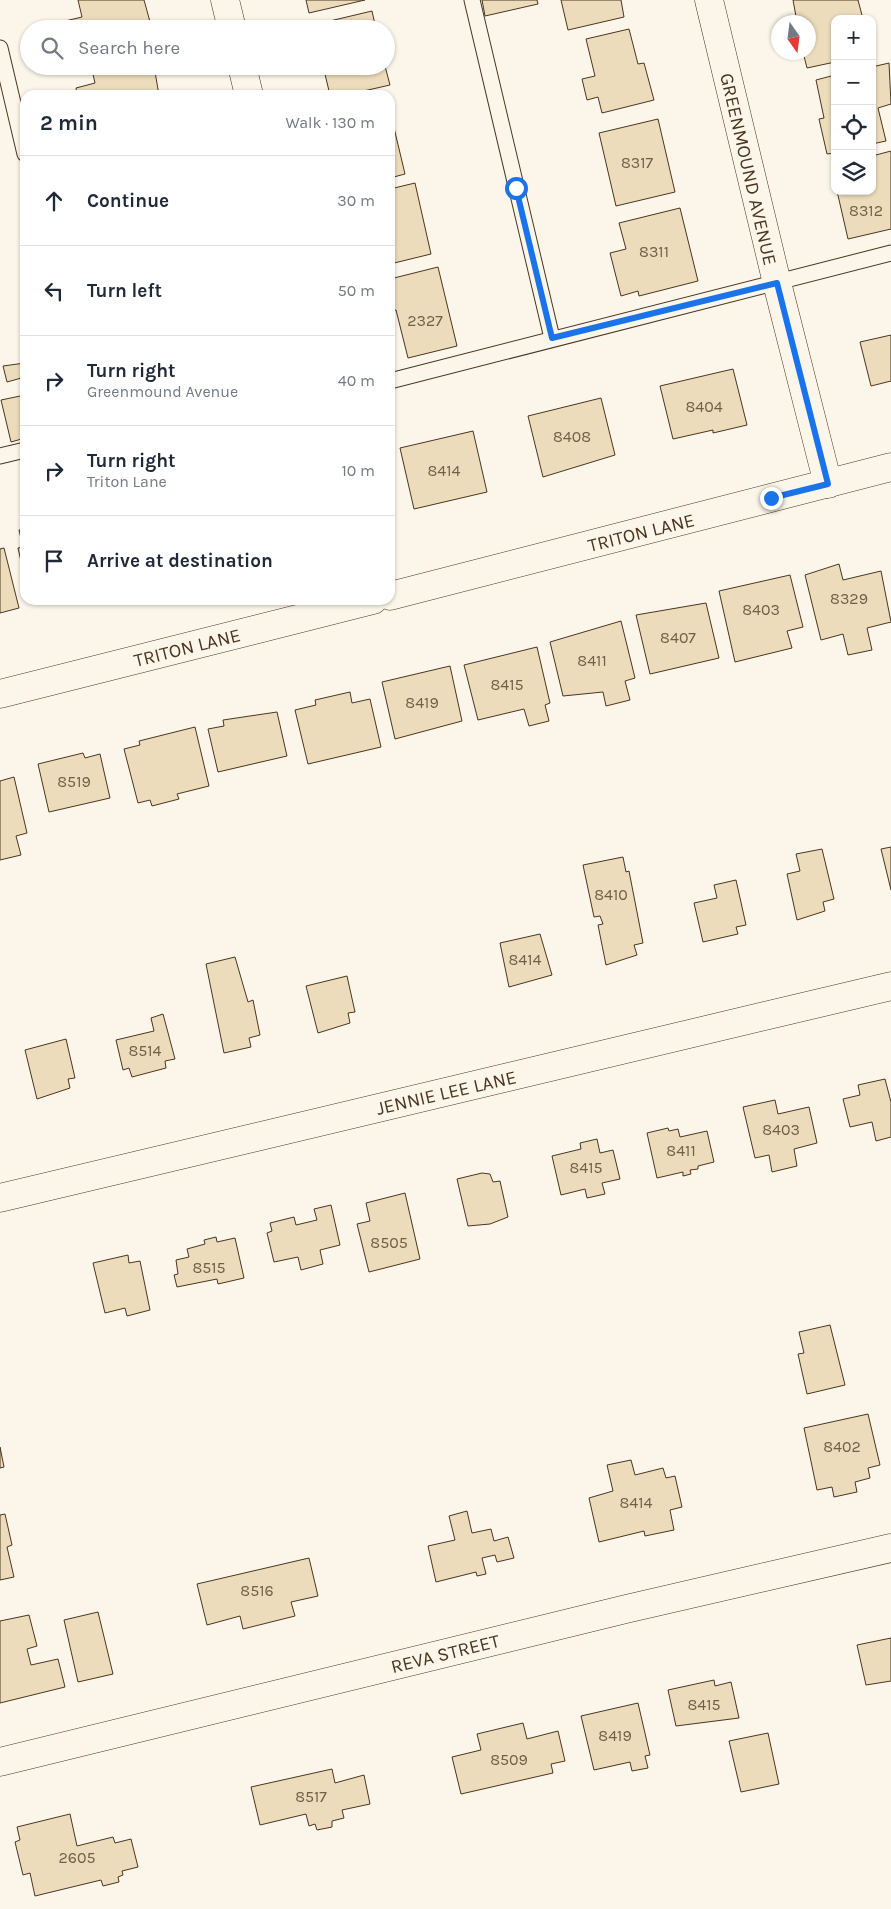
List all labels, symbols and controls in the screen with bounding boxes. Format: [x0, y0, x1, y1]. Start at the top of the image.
north arrow [771, 15, 816, 60]
map controls [831, 15, 876, 195]
button: + [831, 15, 876, 60]
search box [20, 20, 395, 75]
icon: search [38, 34, 66, 62]
text: Search here [78, 37, 180, 59]
button: − [831, 60, 876, 105]
street label: GREENMOUND AVENUE [715, 71, 781, 268]
button: locate [831, 105, 876, 150]
text: 2 min [40, 111, 98, 135]
text: Walk · 130 m [285, 113, 375, 132]
button: layers [831, 150, 876, 195]
house number: 8317 [621, 153, 654, 172]
route start [505, 177, 528, 200]
icon: ahead [40, 187, 68, 215]
text: Continue [87, 190, 169, 212]
text: 30 m [337, 191, 375, 210]
house number: 8312 [849, 201, 883, 220]
house number: 8311 [639, 242, 669, 261]
icon: left [40, 277, 68, 305]
text: Turn left [87, 280, 162, 302]
text: 50 m [338, 281, 375, 300]
house number: 2327 [407, 311, 443, 330]
text: Turn right [87, 360, 176, 382]
icon: right [40, 367, 68, 395]
text: 40 m [338, 371, 375, 390]
text: Greenmound Avenue [87, 382, 238, 401]
house number: 8404 [685, 397, 723, 416]
house number: 8408 [553, 427, 591, 446]
text: Turn right [87, 450, 176, 472]
icon: right [40, 457, 68, 485]
text: 10 m [341, 461, 375, 480]
house number: 8414 [428, 461, 461, 480]
text: Triton Lane [87, 472, 167, 491]
route end [760, 487, 783, 510]
street label: TRITON LANE [586, 509, 697, 557]
icon: arrive [40, 547, 68, 575]
text: Arrive at destination [87, 550, 273, 572]
house number: 8329 [830, 589, 868, 608]
house number: 8403 [742, 600, 780, 619]
street label: TRITON LANE [132, 624, 243, 672]
house number: 8407 [660, 628, 696, 647]
house number: 8411 [577, 651, 607, 670]
house number: 8415 [490, 675, 524, 694]
house number: 8419 [405, 693, 439, 712]
house number: 8519 [57, 772, 91, 791]
house number: 8410 [594, 885, 628, 904]
house number: 8414 [509, 950, 542, 969]
house number: 8514 [128, 1041, 162, 1060]
street label: JENNIE LEE LANE [374, 1066, 518, 1120]
house number: 8403 [762, 1120, 800, 1139]
house number: 8411 [666, 1141, 696, 1160]
house number: 8415 [569, 1158, 603, 1177]
house number: 8505 [370, 1233, 408, 1252]
house number: 8515 [192, 1258, 226, 1277]
house number: 8402 [823, 1437, 861, 1456]
house number: 8414 [620, 1493, 653, 1512]
house number: 8516 [240, 1581, 274, 1600]
street label: REVA STREET [389, 1630, 502, 1678]
house number: 8415 [687, 1695, 721, 1714]
house number: 8419 [598, 1726, 632, 1745]
house number: 8509 [490, 1750, 528, 1769]
house number: 8517 [295, 1787, 327, 1806]
house number: 2605 [59, 1848, 95, 1867]

